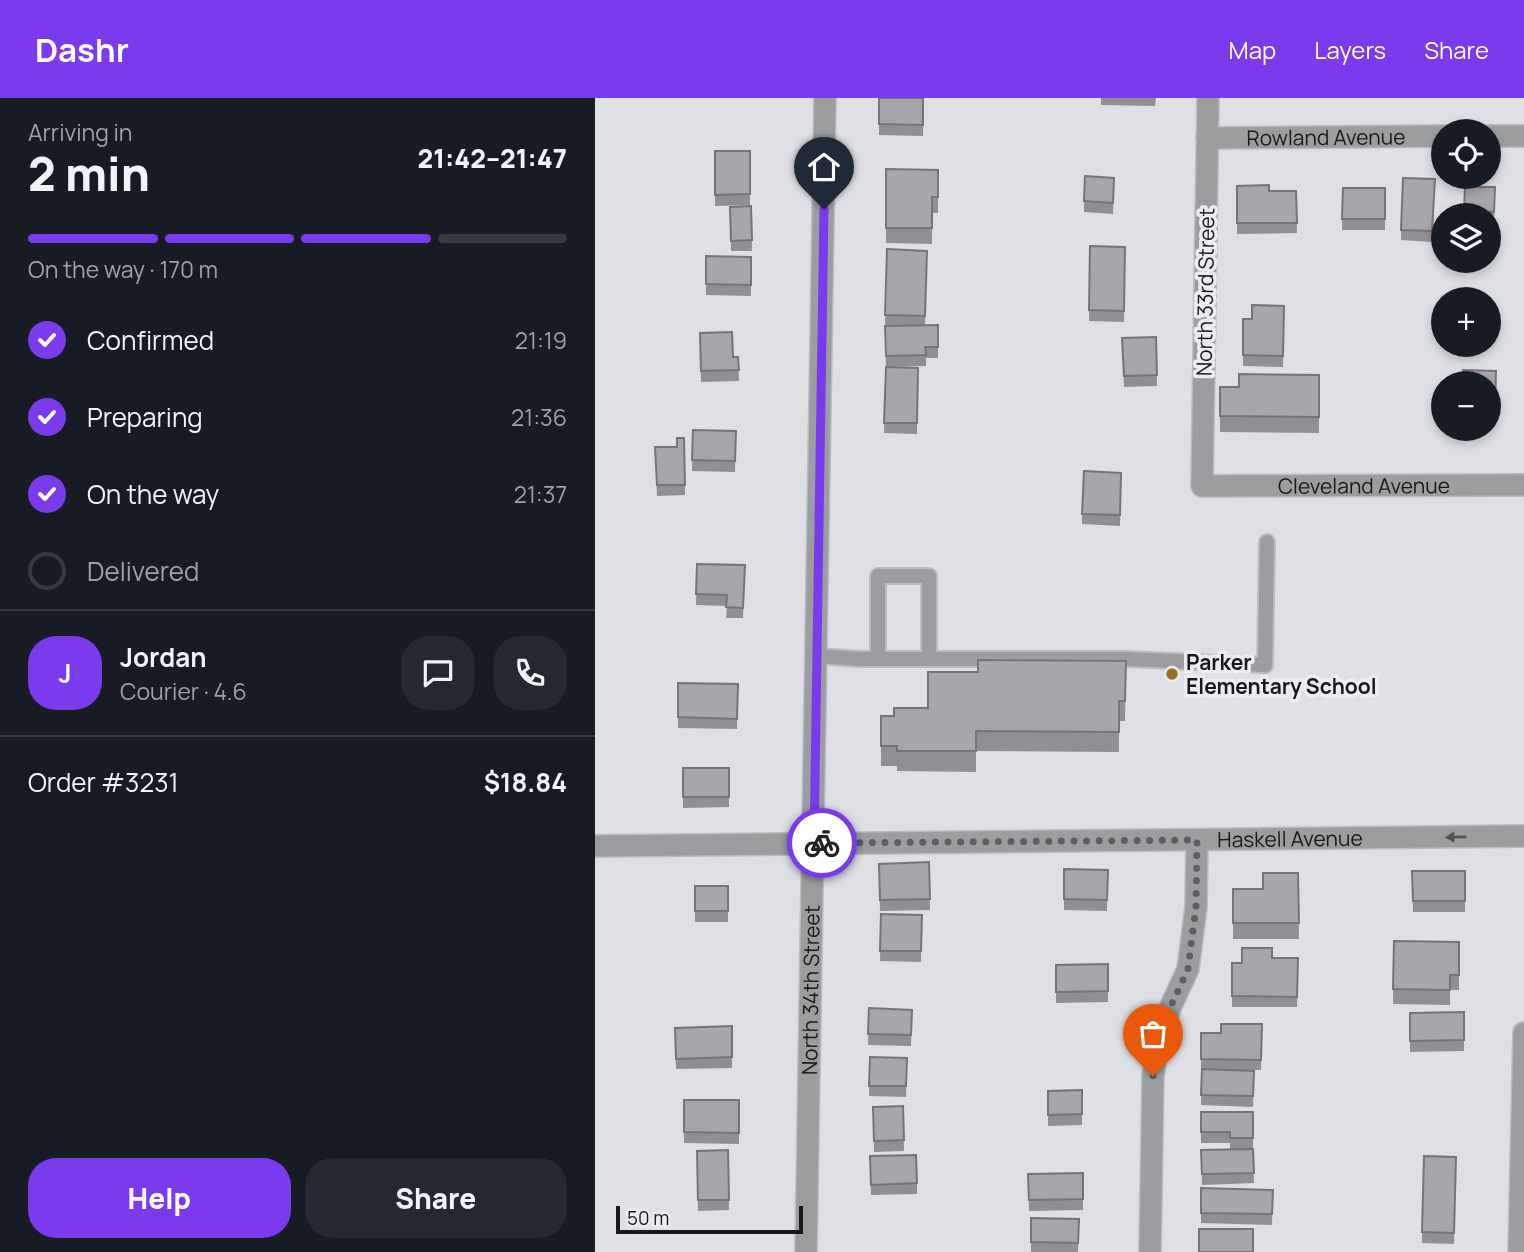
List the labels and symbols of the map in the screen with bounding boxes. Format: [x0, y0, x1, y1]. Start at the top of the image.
street label: Rowland Avenue [1246, 122, 1406, 152]
pin [794, 137, 854, 209]
street label: North 33rd Street [1190, 208, 1220, 376]
street label: Cleveland Avenue [1278, 471, 1450, 500]
place label: Parker Elementary School [1186, 648, 1377, 700]
marker: Parker Elementary School [1164, 666, 1180, 682]
courier [787, 808, 857, 878]
street label: Haskell Avenue [1217, 824, 1363, 853]
one-way arrow [1445, 831, 1467, 843]
street label: North 34th Street [795, 905, 826, 1075]
pin [1123, 1004, 1183, 1076]
scale bar [616, 1203, 803, 1235]

